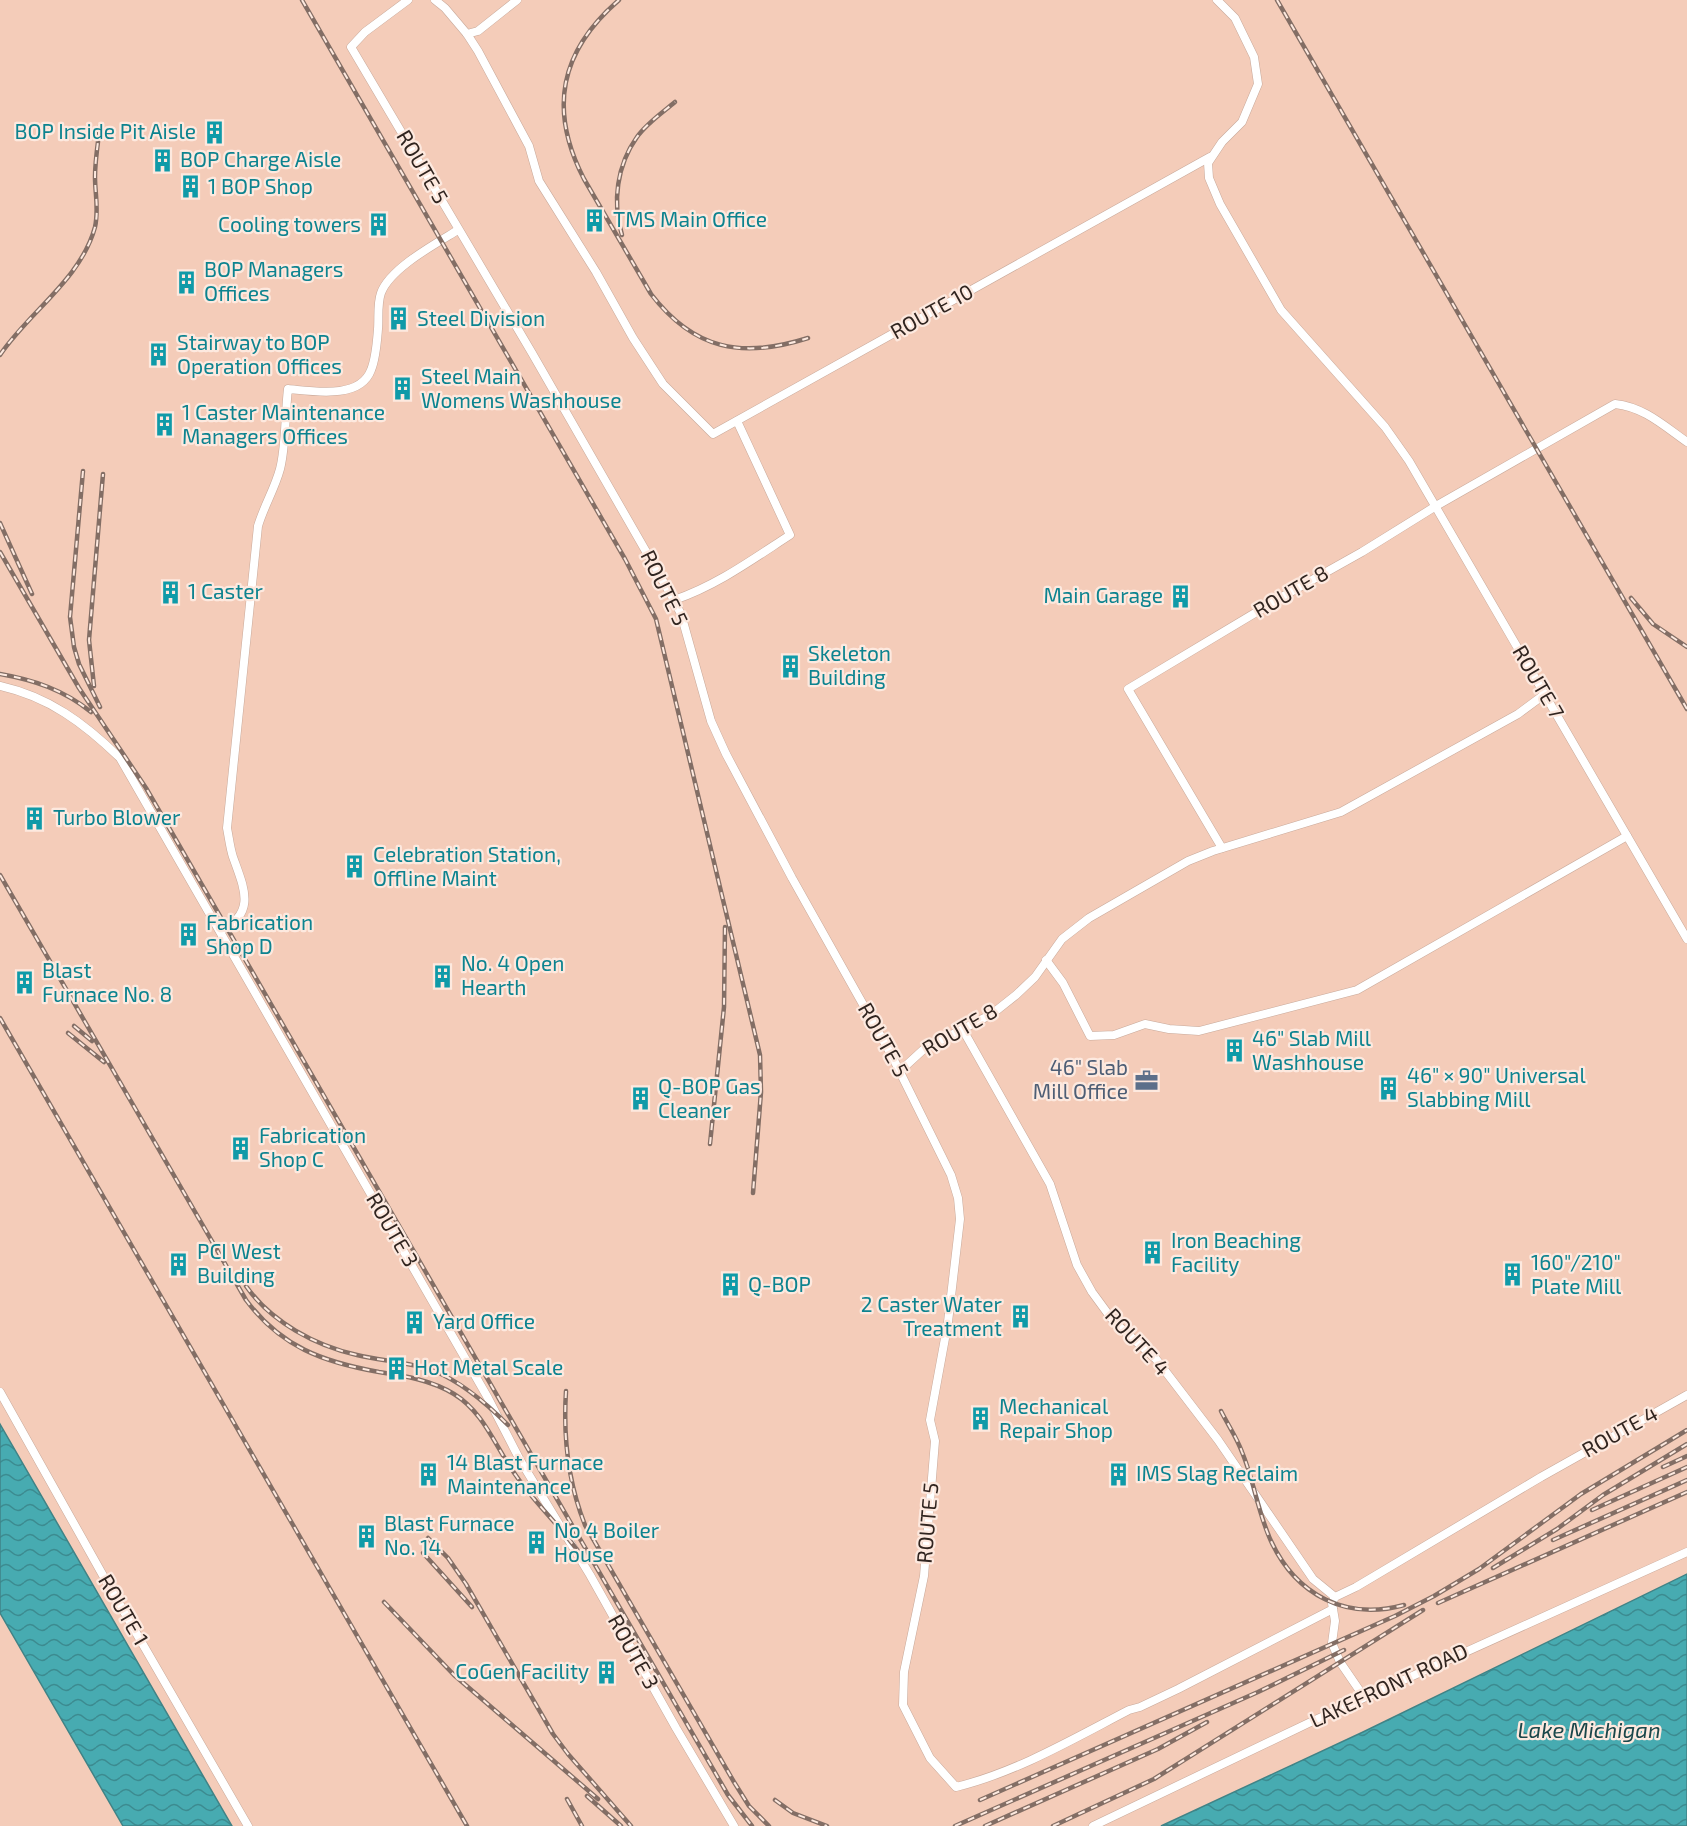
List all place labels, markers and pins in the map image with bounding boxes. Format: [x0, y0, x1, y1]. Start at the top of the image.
place label: BOP Inside Pit Aisle [14, 118, 196, 143]
building icon: BOP Inside Pit Aisle [201, 119, 227, 145]
place label: BOP Charge Aisle [180, 146, 341, 171]
building icon: BOP Charge Aisle [149, 147, 175, 173]
place label: 1 BOP Shop [208, 173, 313, 198]
building icon: 1 BOP Shop [177, 174, 203, 200]
place label: TMS Main Office [613, 206, 767, 231]
building icon: TMS Main Office [582, 207, 608, 233]
place label: Cooling towers [218, 211, 361, 236]
building icon: Cooling towers [366, 212, 392, 238]
place label: BOP Managers Offices [204, 256, 343, 305]
building icon: BOP Managers Offices [173, 269, 199, 295]
place label: Steel Division [417, 305, 545, 330]
building icon: Steel Division [386, 306, 412, 332]
place label: Stairway to BOP Operation Offices [177, 329, 342, 378]
building icon: Stairway to BOP Operation Offices [146, 342, 172, 368]
place label: Steel Main Womens Washhouse [421, 363, 622, 412]
building icon: Steel Main Womens Washhouse [390, 376, 416, 402]
place label: 1 Caster Maintenance Managers Offices [182, 399, 385, 448]
building icon: 1 Caster Maintenance Managers Offices [151, 412, 177, 438]
place label: 1 Caster [188, 578, 263, 603]
building icon: 1 Caster [157, 579, 183, 605]
place label: Main Garage [1043, 582, 1163, 607]
building icon: Main Garage [1168, 583, 1194, 609]
place label: Skeleton Building [808, 640, 891, 689]
building icon: Skeleton Building [777, 653, 803, 679]
place label: Turbo Blower [53, 804, 181, 829]
building icon: Turbo Blower [22, 805, 48, 831]
place label: Celebration Station, Offline Maint [373, 841, 561, 890]
building icon: Celebration Station, Offline Maint [342, 854, 368, 880]
place label: Fabrication Shop D [206, 909, 313, 958]
building icon: Fabrication Shop D [175, 922, 201, 948]
place label: No. 4 Open Hearth [461, 950, 565, 999]
place label: Blast Furnace No. 8 [42, 957, 172, 1006]
building icon: No. 4 Open Hearth [430, 963, 456, 989]
building icon: Blast Furnace No. 8 [11, 970, 37, 996]
place label: 46" Slab Mill Washhouse [1252, 1025, 1372, 1074]
building icon: 46" Slab Mill Washhouse [1221, 1038, 1247, 1064]
place label: 46" Slab Mill Office [1033, 1054, 1128, 1103]
place label: 46" × 90" Universal Slabbing Mill [1407, 1062, 1586, 1111]
office icon: 46" Slab Mill Office [1133, 1067, 1159, 1093]
place label: Q-BOP Gas Cleaner [658, 1073, 761, 1122]
building icon: 46" × 90" Universal Slabbing Mill [1376, 1075, 1402, 1101]
building icon: Q-BOP Gas Cleaner [627, 1086, 653, 1112]
place label: Fabrication Shop C [259, 1122, 366, 1171]
building icon: Fabrication Shop C [228, 1135, 254, 1161]
place label: Iron Beaching Facility [1171, 1227, 1301, 1276]
place label: PCI West Building [197, 1238, 281, 1287]
building icon: Iron Beaching Facility [1140, 1240, 1166, 1266]
place label: 160"/210" Plate Mill [1531, 1249, 1622, 1298]
building icon: PCI West Building [166, 1251, 192, 1277]
building icon: 160"/210" Plate Mill [1500, 1262, 1526, 1288]
place label: Q-BOP [748, 1271, 811, 1297]
building icon: Q-BOP [717, 1272, 743, 1298]
place label: 2 Caster Water Treatment [861, 1291, 1003, 1340]
building icon: 2 Caster Water Treatment [1007, 1304, 1033, 1330]
place label: Yard Office [433, 1308, 535, 1333]
building icon: Yard Office [402, 1309, 428, 1335]
place label: Hot Metal Scale [414, 1354, 563, 1379]
building icon: Hot Metal Scale [383, 1355, 409, 1381]
place label: Mechanical Repair Shop [999, 1393, 1113, 1442]
building icon: Mechanical Repair Shop [968, 1406, 994, 1432]
place label: 14 Blast Furnace Maintenance [447, 1449, 604, 1498]
place label: IMS Slag Reclaim [1136, 1460, 1298, 1485]
building icon: IMS Slag Reclaim [1105, 1461, 1131, 1487]
building icon: 14 Blast Furnace Maintenance [416, 1462, 442, 1488]
place label: Blast Furnace No. 14 [384, 1510, 515, 1559]
place label: No 4 Boiler House [554, 1517, 660, 1566]
building icon: Blast Furnace No. 14 [353, 1523, 379, 1549]
building icon: No 4 Boiler House [523, 1530, 549, 1556]
place label: CoGen Facility [455, 1658, 589, 1683]
building icon: CoGen Facility [594, 1659, 620, 1685]

